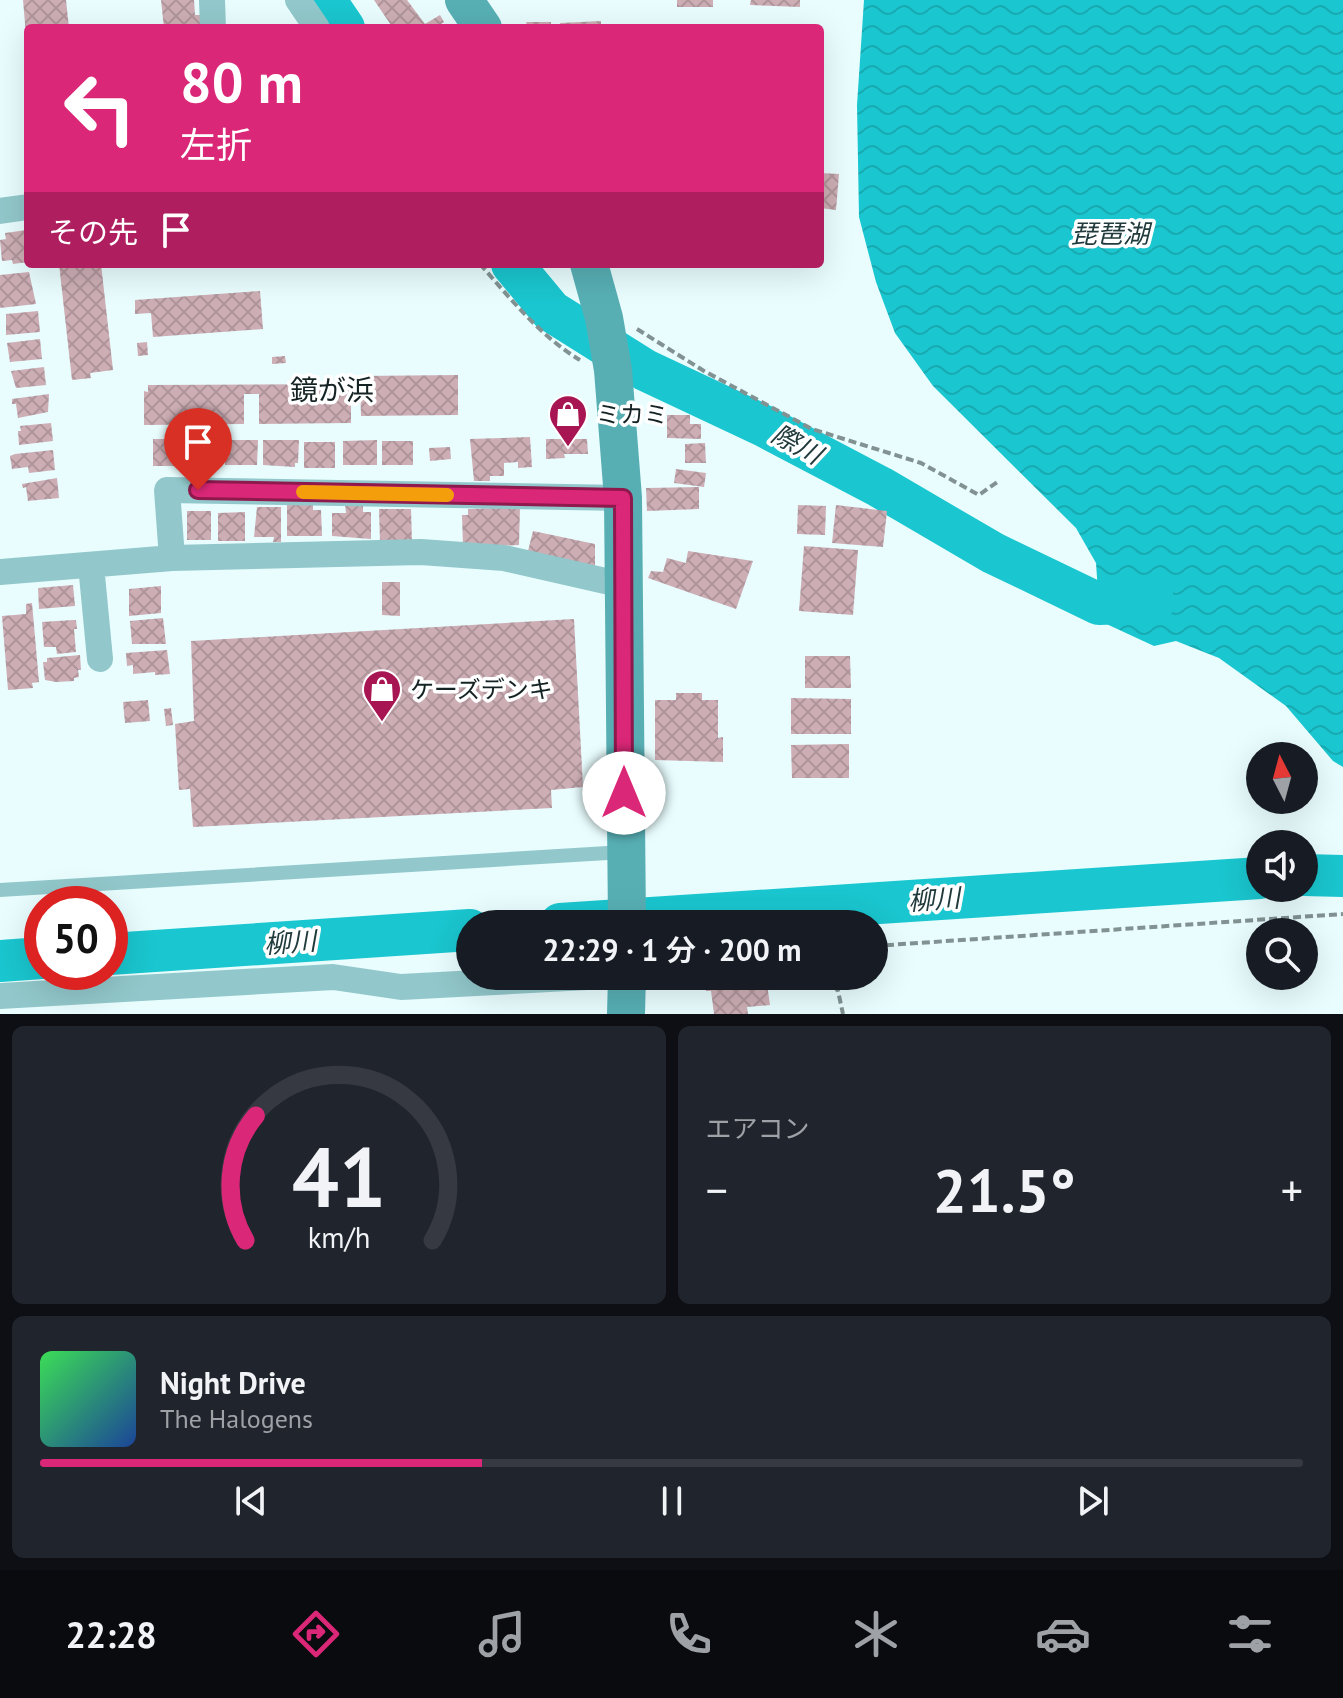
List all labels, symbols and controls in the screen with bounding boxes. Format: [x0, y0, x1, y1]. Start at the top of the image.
text: 80 m [180, 46, 303, 118]
icon: left [48, 56, 152, 160]
text: 左折 [180, 121, 252, 168]
icon: arrive [154, 208, 198, 252]
text: その先 [48, 212, 138, 251]
water label: 琵琶湖 [1071, 217, 1153, 250]
district label: 鏡が浜 [290, 371, 374, 408]
shop icon: ミカミ [547, 393, 589, 448]
place label: ミカミ [596, 399, 668, 430]
pin [164, 408, 232, 490]
water label: 際川 [766, 417, 830, 472]
icon: arrive [176, 420, 220, 464]
shop icon: ケーズデンキ [361, 668, 403, 723]
place label: ケーズデンキ [410, 674, 553, 705]
north arrow [1246, 742, 1318, 814]
map controls [1246, 742, 1318, 990]
position arrow [582, 751, 666, 835]
button: sound [1246, 830, 1318, 902]
water label: 柳川 [907, 881, 964, 917]
speed limit sign: 50 [24, 886, 128, 990]
button: search [1246, 918, 1318, 990]
water label: 柳川 [263, 924, 320, 960]
text: 22:29 · 1 分 · 200 m [542, 930, 802, 969]
text: エアコン [706, 1112, 810, 1145]
text: 41 [292, 1122, 386, 1230]
text: 21.5° [933, 1151, 1076, 1229]
text: − [706, 1161, 728, 1218]
text: + [1281, 1161, 1303, 1218]
text: km/h [307, 1219, 370, 1256]
text: Night Drive [160, 1363, 306, 1402]
text: The Halogens [160, 1402, 313, 1435]
icon: previous [229, 1479, 273, 1523]
icon: pause [650, 1479, 694, 1523]
icon: next [1071, 1479, 1115, 1523]
icon: directions [288, 1606, 344, 1662]
icon: music [474, 1606, 530, 1662]
icon: phone [661, 1606, 717, 1662]
icon: climate [848, 1606, 904, 1662]
icon: car [1035, 1606, 1091, 1662]
icon: filters [1222, 1606, 1278, 1662]
text: 22:28 [65, 1611, 157, 1658]

